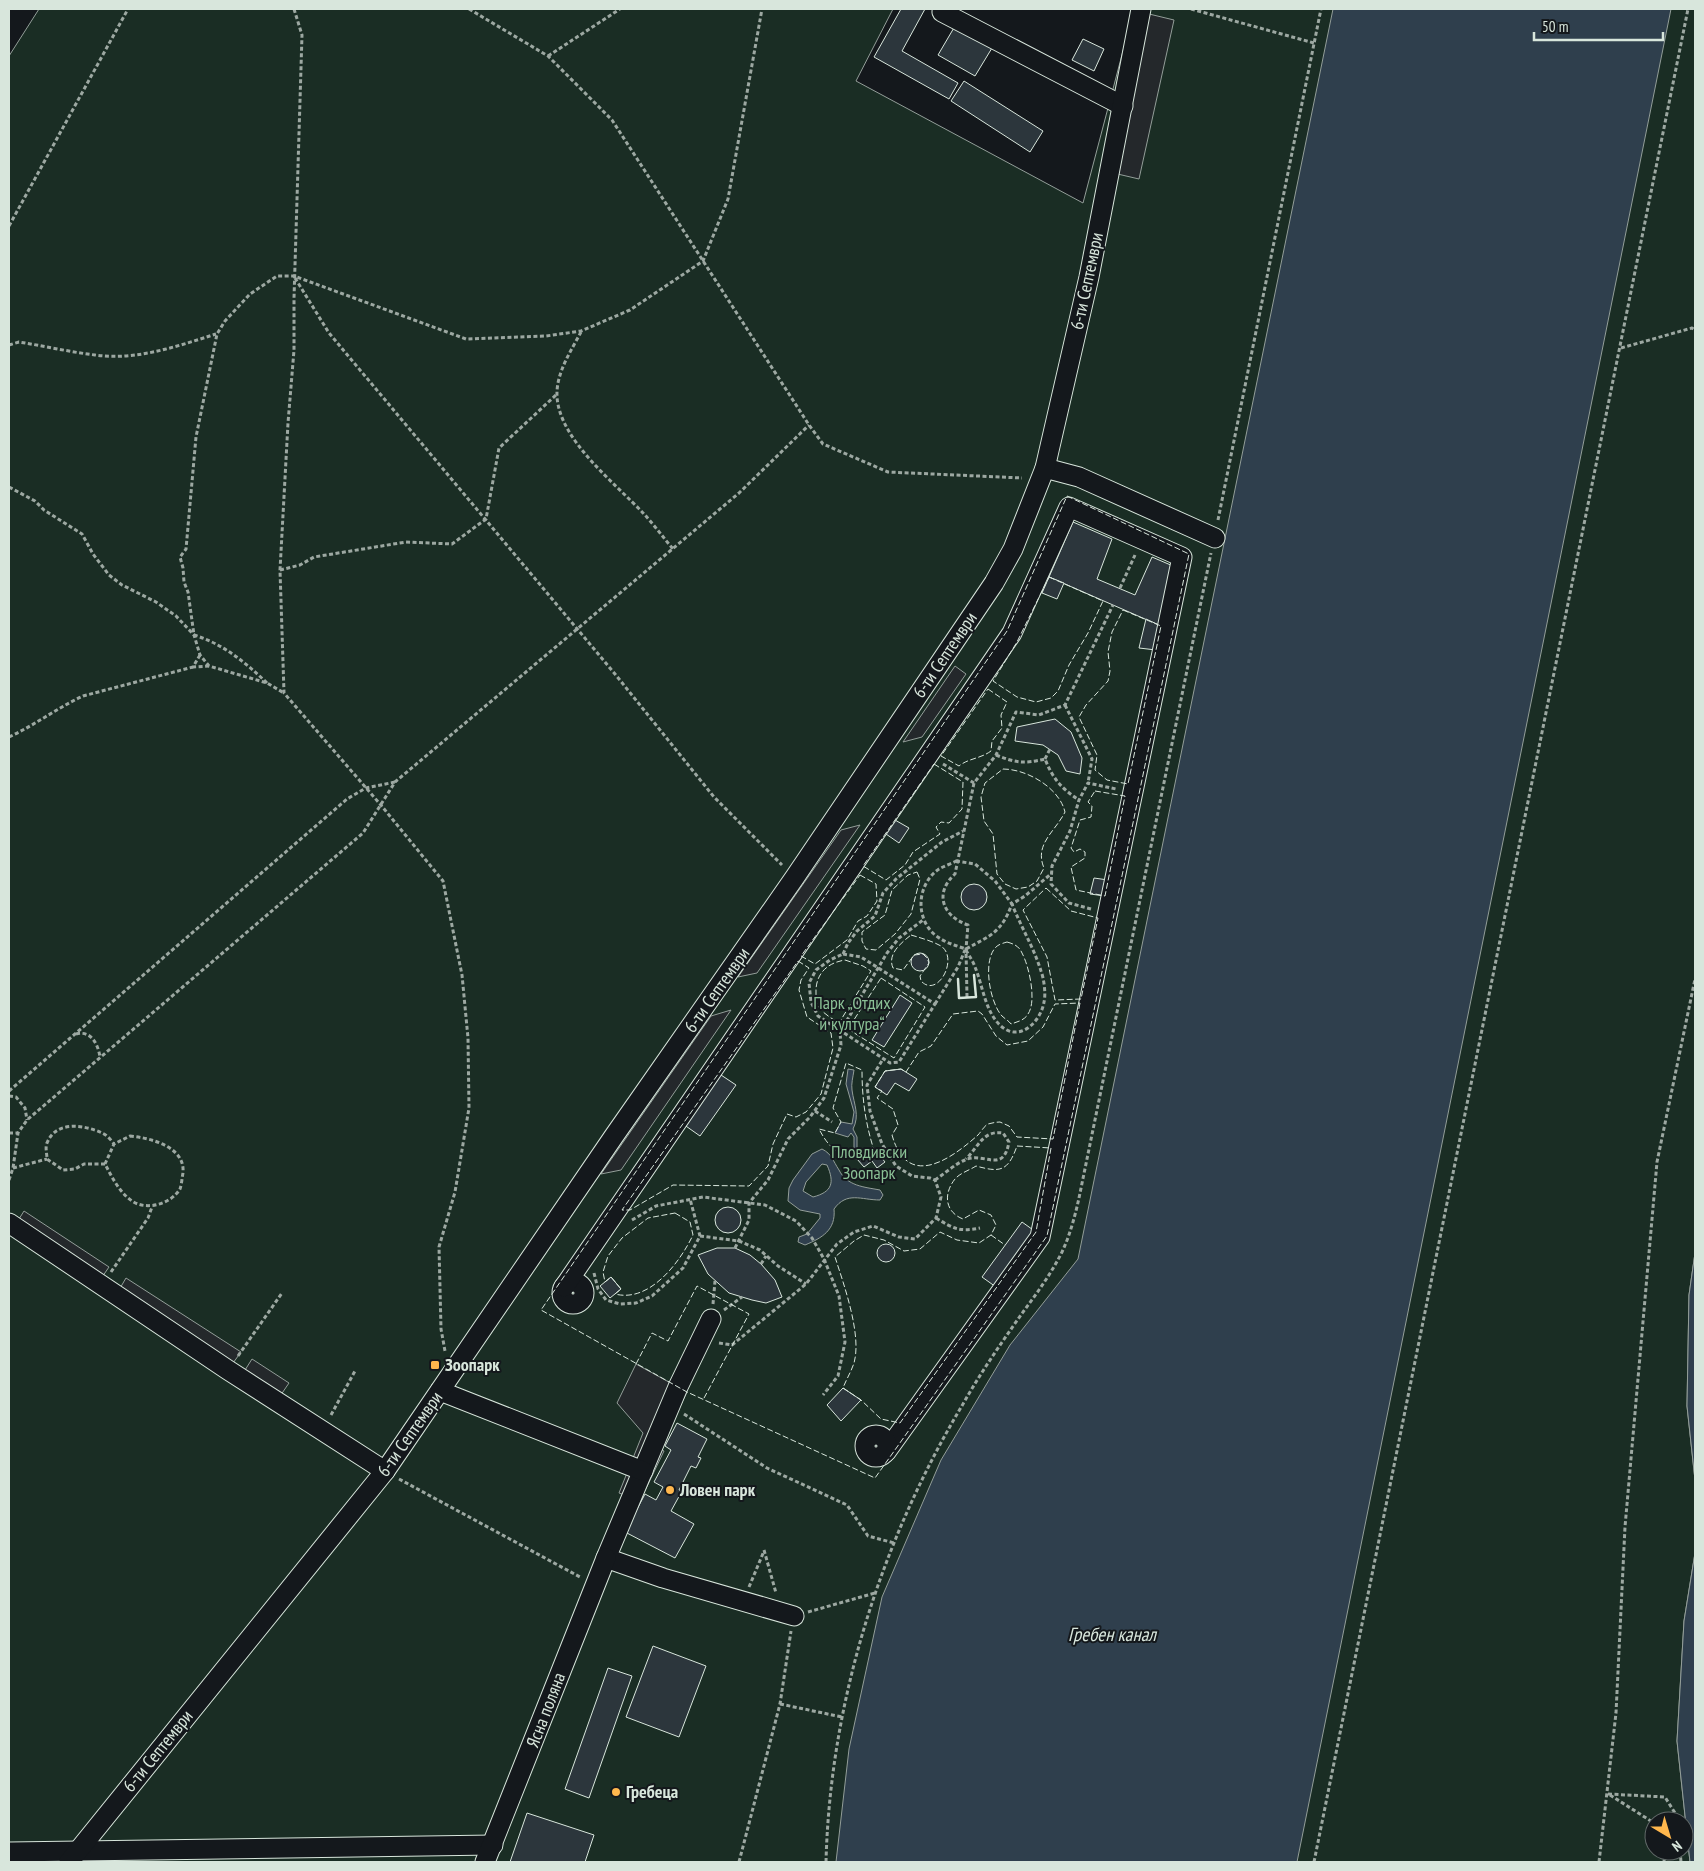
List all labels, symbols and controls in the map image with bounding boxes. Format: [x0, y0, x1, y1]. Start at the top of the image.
scale bar [1534, 10, 1663, 42]
text: 50 m [1542, 17, 1568, 36]
street label: 6-ти Септември [1065, 230, 1108, 332]
street label: 6-ти Септември [907, 607, 982, 702]
street label: 6-ти Септември [679, 943, 754, 1037]
park label: Парк „Отдих и култура“ [813, 991, 891, 1035]
park label: Пловдивски Зоопарк [831, 1140, 907, 1184]
place label: Зоопарк [445, 1353, 500, 1376]
marker: Зоопарк [429, 1359, 441, 1371]
street label: 6-ти Септември [372, 1387, 447, 1481]
place label: Ловен парк [679, 1478, 756, 1501]
marker: Ловен парк [664, 1484, 676, 1496]
water label: Гребен канал [1068, 1622, 1157, 1646]
street label: Ясна поляна [521, 1669, 570, 1751]
street label: 6-ти Септември [118, 1705, 198, 1796]
place label: Гребеца [626, 1780, 678, 1803]
marker: Гребеца [610, 1786, 622, 1798]
north arrow [1644, 1811, 1694, 1861]
text: N [1668, 1837, 1686, 1856]

